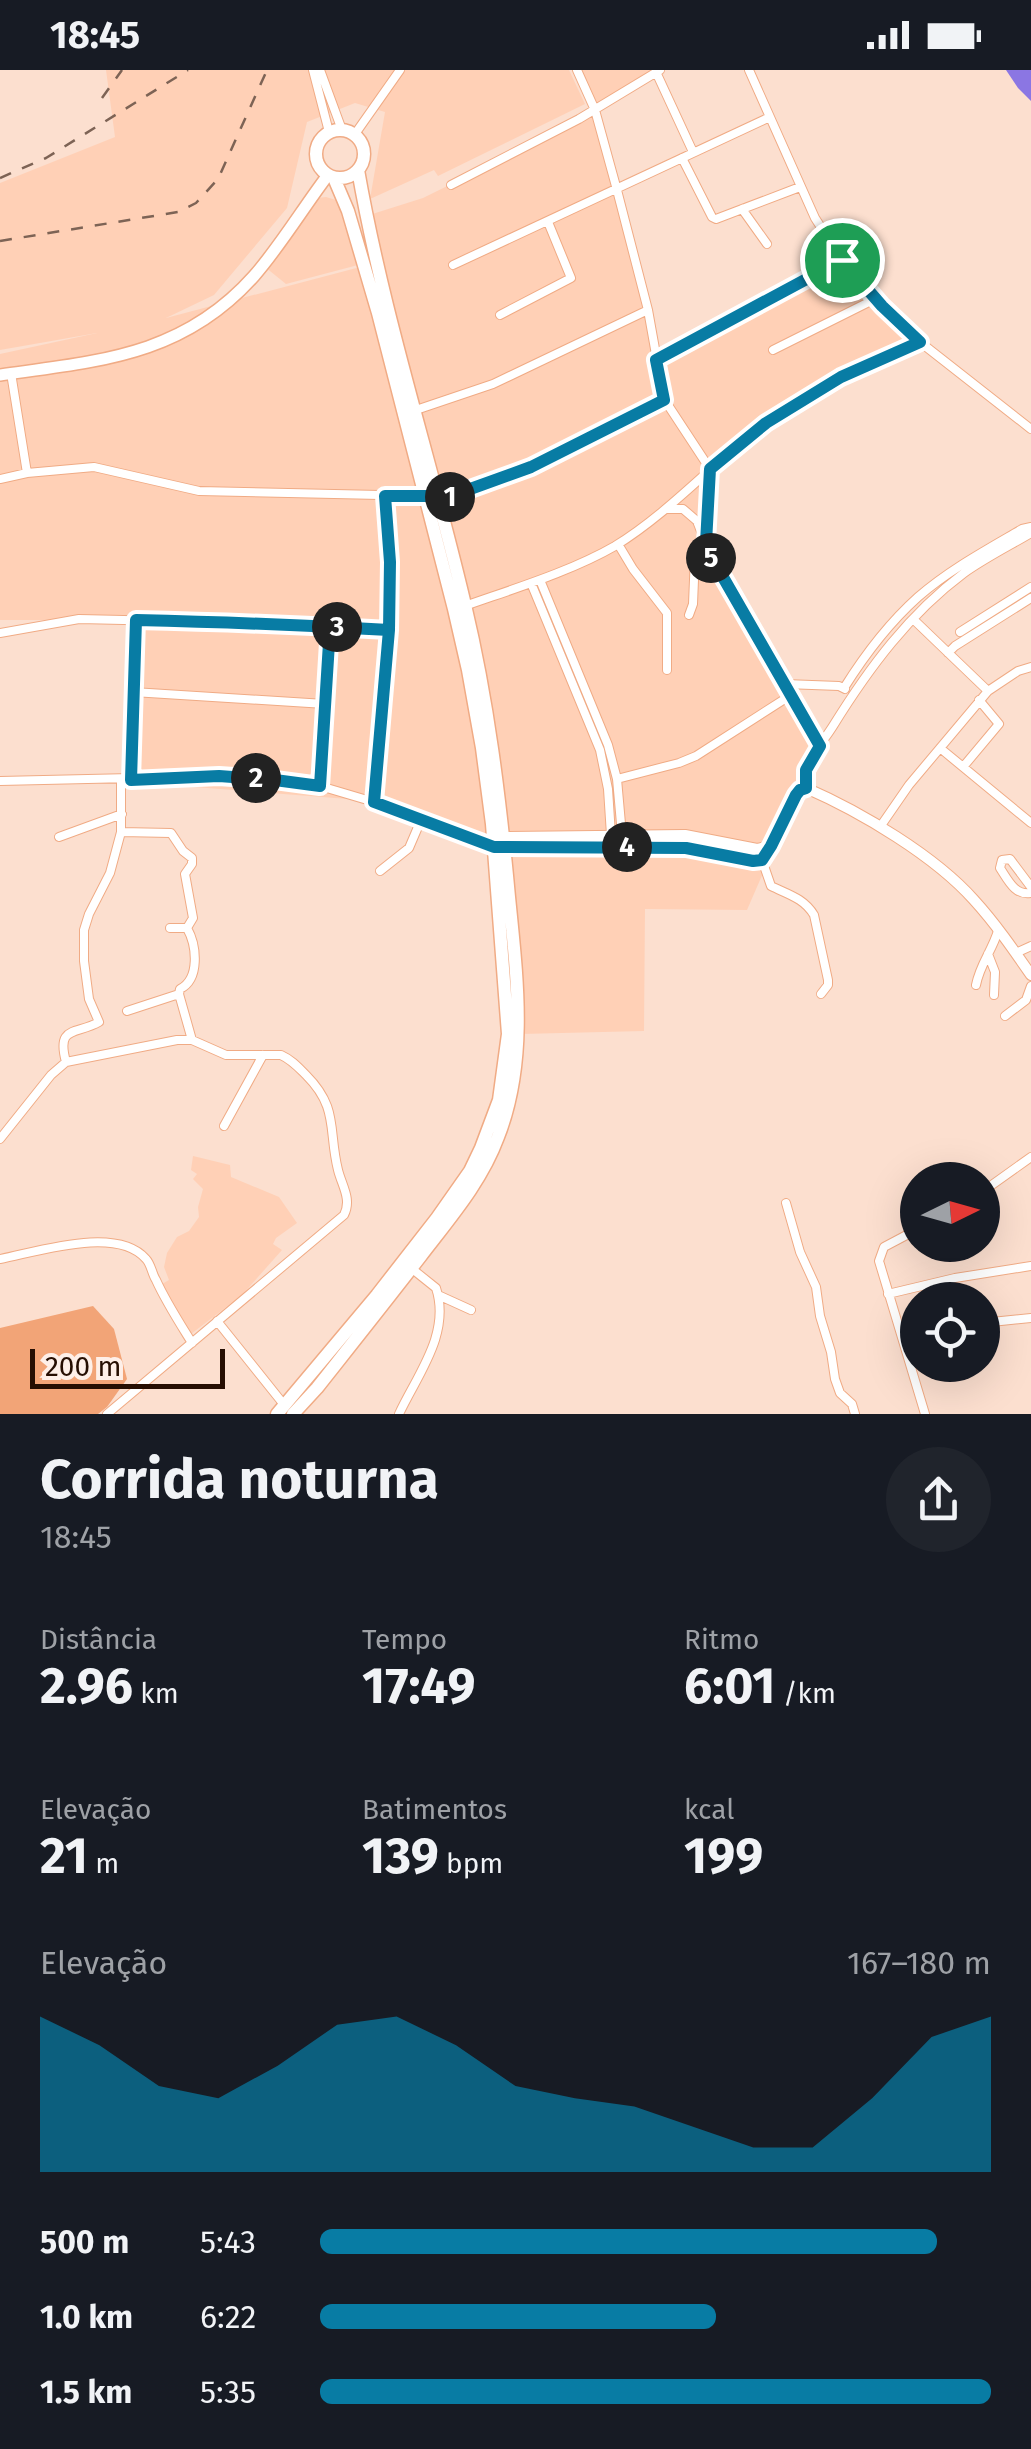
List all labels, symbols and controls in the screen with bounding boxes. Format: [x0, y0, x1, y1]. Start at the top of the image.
text: 18:45 [50, 12, 140, 58]
pin [800, 218, 885, 303]
icon: arrive [815, 233, 870, 288]
pin: 1 [425, 472, 475, 522]
text: 1 [444, 480, 457, 513]
pin: 5 [686, 533, 736, 583]
text: 5 [703, 541, 719, 574]
pin: 3 [312, 602, 362, 652]
text: 3 [330, 610, 344, 643]
pin: 2 [231, 753, 281, 803]
text: 2 [249, 761, 263, 794]
pin: 4 [602, 822, 652, 872]
text: 4 [619, 830, 635, 863]
north arrow [900, 1162, 1000, 1262]
map controls [900, 1162, 1000, 1382]
button: locate [900, 1282, 1000, 1382]
scale bar [30, 1344, 225, 1388]
text: 200 m [45, 1350, 122, 1383]
text: Corrida noturna [40, 1447, 439, 1513]
button: share [886, 1447, 991, 1552]
text: 18:45 [40, 1518, 112, 1556]
text: Distância [40, 1623, 157, 1656]
text: Tempo [362, 1623, 447, 1656]
text: Ritmo [684, 1623, 759, 1656]
text: 2.96 [40, 1656, 133, 1716]
text: 17:49 [362, 1656, 476, 1716]
text: 6:01 [684, 1656, 776, 1716]
text: km [133, 1677, 179, 1710]
text: /km [776, 1677, 836, 1710]
text: Elevação [40, 1793, 151, 1826]
text: Batimentos [362, 1793, 507, 1826]
text: kcal [684, 1793, 734, 1826]
text: 21 [40, 1826, 88, 1886]
text: 139 [362, 1826, 439, 1886]
text: 199 [684, 1826, 763, 1886]
text: m [88, 1847, 119, 1880]
text: bpm [439, 1847, 503, 1880]
text: Elevação [40, 1944, 167, 1982]
text: 167–180 m [847, 1944, 991, 1982]
text: 500 m [40, 2223, 129, 2261]
text: 5:43 [200, 2223, 256, 2261]
text: 1.0 km [40, 2298, 133, 2336]
text: 6:22 [200, 2298, 256, 2336]
text: 1.5 km [40, 2373, 132, 2411]
text: 5:35 [200, 2373, 256, 2411]

